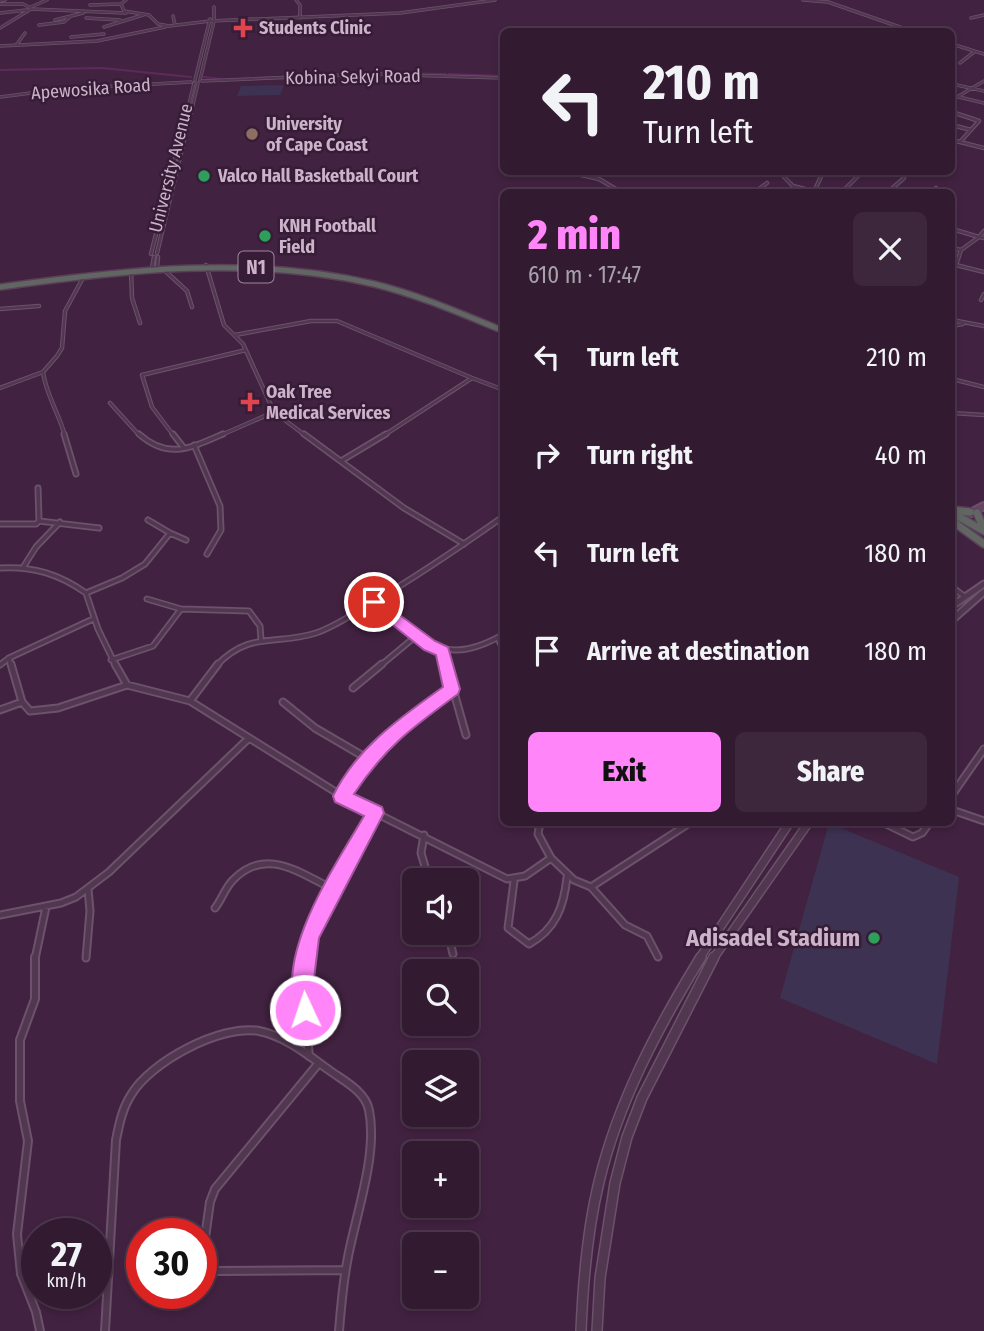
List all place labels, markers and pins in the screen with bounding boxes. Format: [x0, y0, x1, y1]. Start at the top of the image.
place label: Students Clinic [259, 17, 371, 39]
marker: Students Clinic [233, 18, 253, 38]
place label: University of Cape Coast [266, 113, 368, 156]
marker: University of Cape Coast [244, 126, 260, 142]
place label: Valco Hall Basketball Court [217, 165, 419, 187]
marker: Valco Hall Basketball Court [196, 168, 212, 184]
place label: KNH Football Field [279, 215, 376, 258]
marker: KNH Football Field [257, 228, 273, 244]
place label: Oak Tree Medical Services [266, 381, 390, 424]
marker: Oak Tree Medical Services [240, 392, 260, 412]
pin [344, 572, 404, 632]
place label: Adisadel Stadium [685, 924, 860, 952]
marker: Adisadel Stadium [866, 930, 882, 946]

